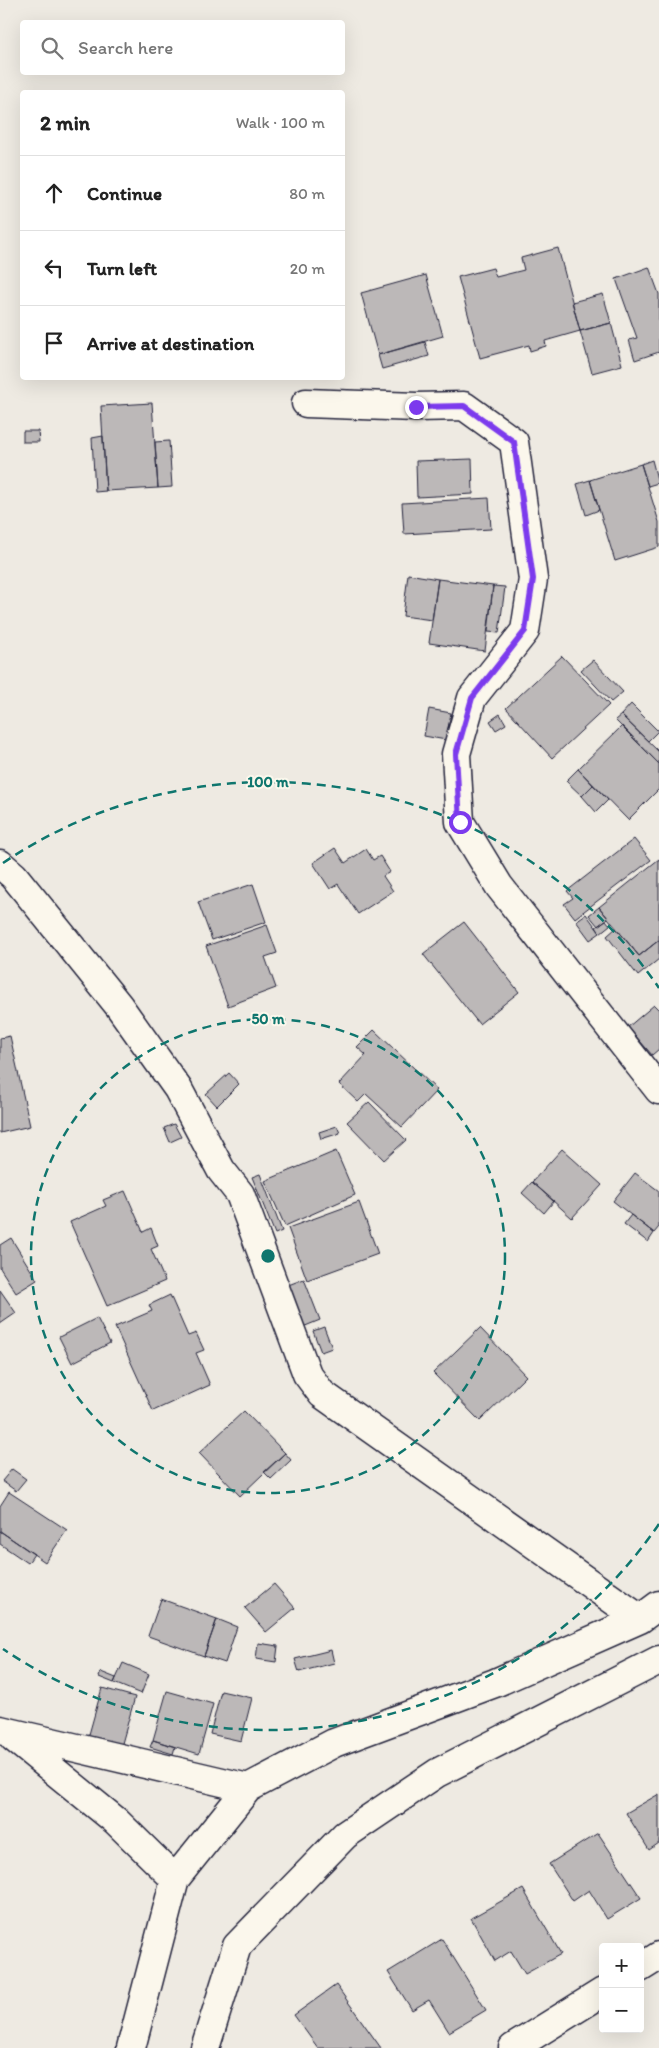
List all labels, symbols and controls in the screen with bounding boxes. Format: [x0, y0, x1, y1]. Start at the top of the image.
search box [20, 20, 345, 75]
icon: search [38, 34, 66, 62]
text: Search here [78, 36, 173, 59]
text: 2 min [40, 110, 90, 135]
text: Walk · 100 m [236, 113, 325, 132]
icon: ahead [40, 179, 68, 207]
text: Continue [87, 182, 162, 205]
text: 80 m [289, 184, 325, 203]
icon: left [40, 254, 68, 282]
text: Turn left [87, 257, 157, 280]
text: 20 m [290, 259, 325, 278]
icon: arrive [40, 329, 68, 357]
text: Arrive at destination [87, 332, 254, 355]
route end [405, 396, 428, 419]
text: 100 m [247, 773, 289, 791]
route start [449, 811, 472, 834]
text: 50 m [251, 1010, 285, 1028]
centre of rings [259, 1247, 277, 1265]
map controls [599, 1943, 644, 2033]
button: + [599, 1943, 644, 1988]
button: − [599, 1988, 644, 2033]

